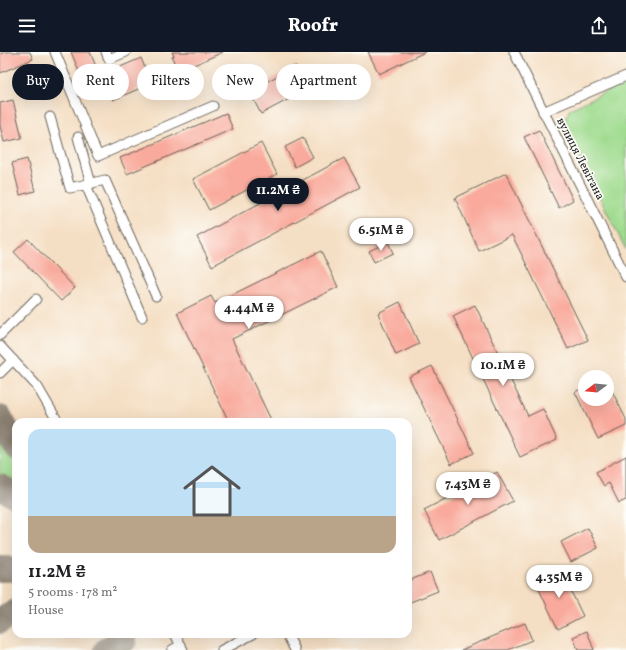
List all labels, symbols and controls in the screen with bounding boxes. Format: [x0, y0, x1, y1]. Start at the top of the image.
text: Roofr [288, 14, 338, 39]
icon: menu [16, 15, 38, 37]
icon: share [588, 15, 610, 37]
chip: Buy [12, 64, 64, 100]
chip: Rent [72, 64, 129, 100]
chip: Filters [137, 64, 204, 100]
chip: New [212, 64, 268, 100]
chip: Apartment [276, 64, 371, 100]
street label: вулиця Левітана [552, 115, 608, 203]
pin: 11.2M ₴ [241, 178, 315, 212]
text: 11.2M ₴ [256, 182, 300, 200]
pin: 6.51M ₴ [344, 218, 418, 252]
text: 6.51M ₴ [358, 222, 404, 240]
pin: 4.44M ₴ [212, 296, 286, 330]
text: 4.44M ₴ [224, 300, 274, 318]
pin: 10.1M ₴ [466, 353, 540, 387]
text: 10.1M ₴ [480, 357, 526, 375]
north arrow [578, 370, 614, 406]
map controls [578, 370, 614, 406]
icon: home [176, 455, 248, 527]
pin: 7.43M ₴ [431, 472, 505, 506]
text: 7.43M ₴ [445, 476, 491, 494]
text: 11.2M ₴ [28, 561, 86, 584]
pin: 4.35M ₴ [522, 565, 596, 599]
text: 4.35M ₴ [535, 569, 583, 587]
text: 5 rooms · 178 m² [28, 584, 117, 602]
text: House [28, 602, 64, 620]

